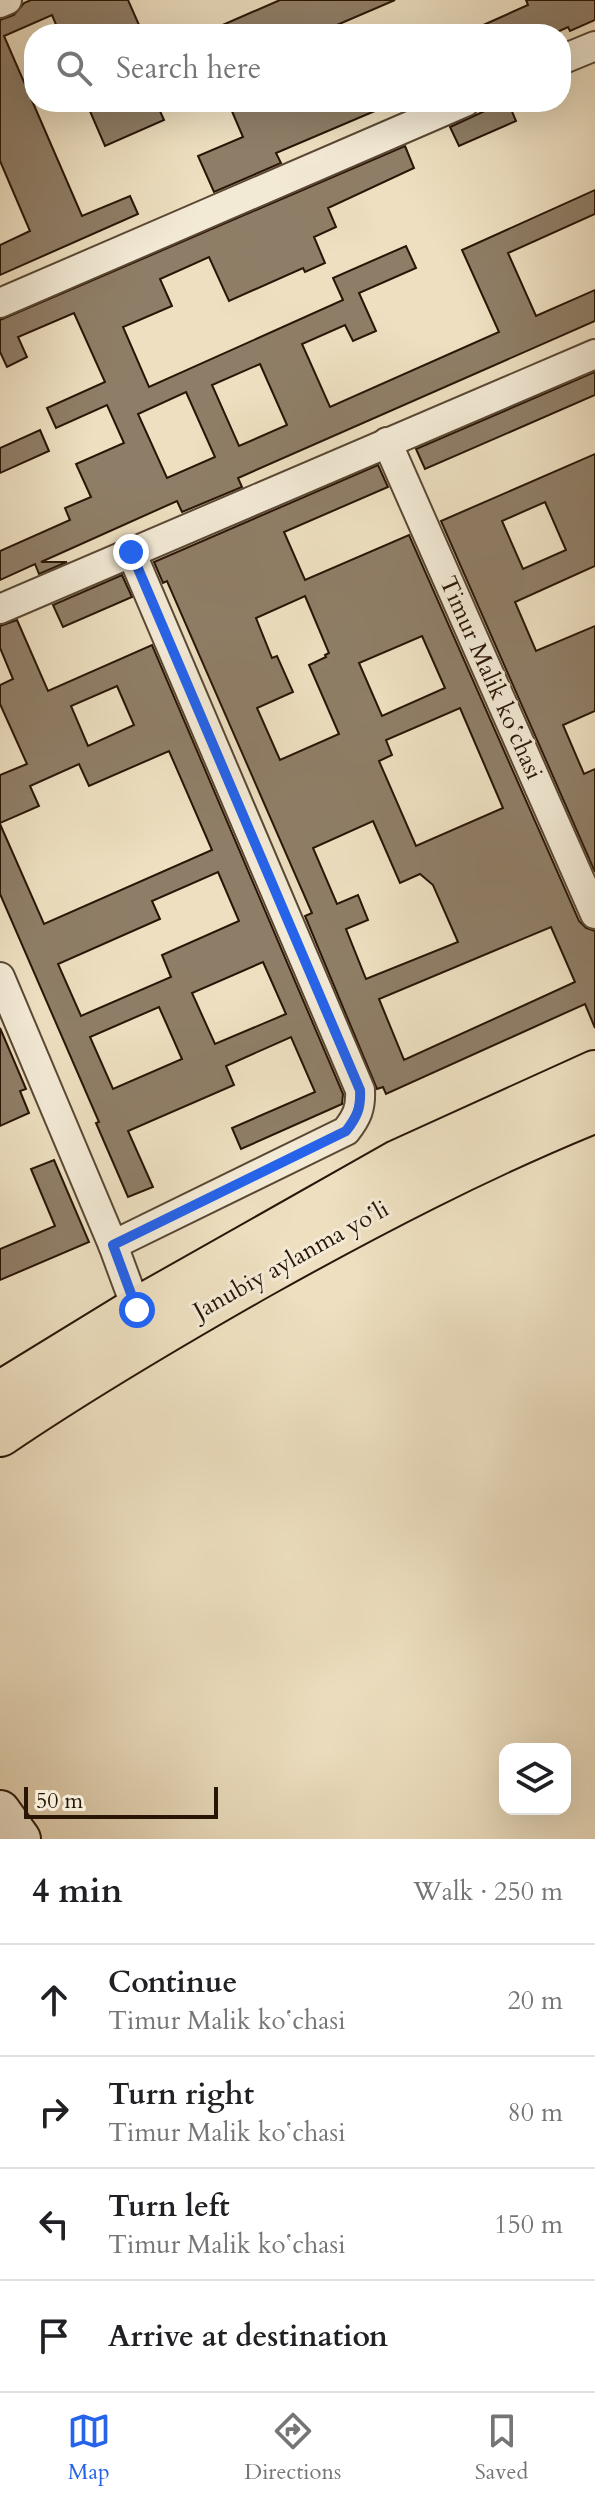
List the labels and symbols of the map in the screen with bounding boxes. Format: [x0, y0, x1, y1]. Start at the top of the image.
route end [113, 534, 149, 570]
street label: Timur Malik koʻchasi [431, 571, 551, 785]
street label: Janubiy aylanma yoʻli [185, 1192, 395, 1329]
route start [119, 1292, 155, 1328]
scale bar [24, 1783, 218, 1819]

